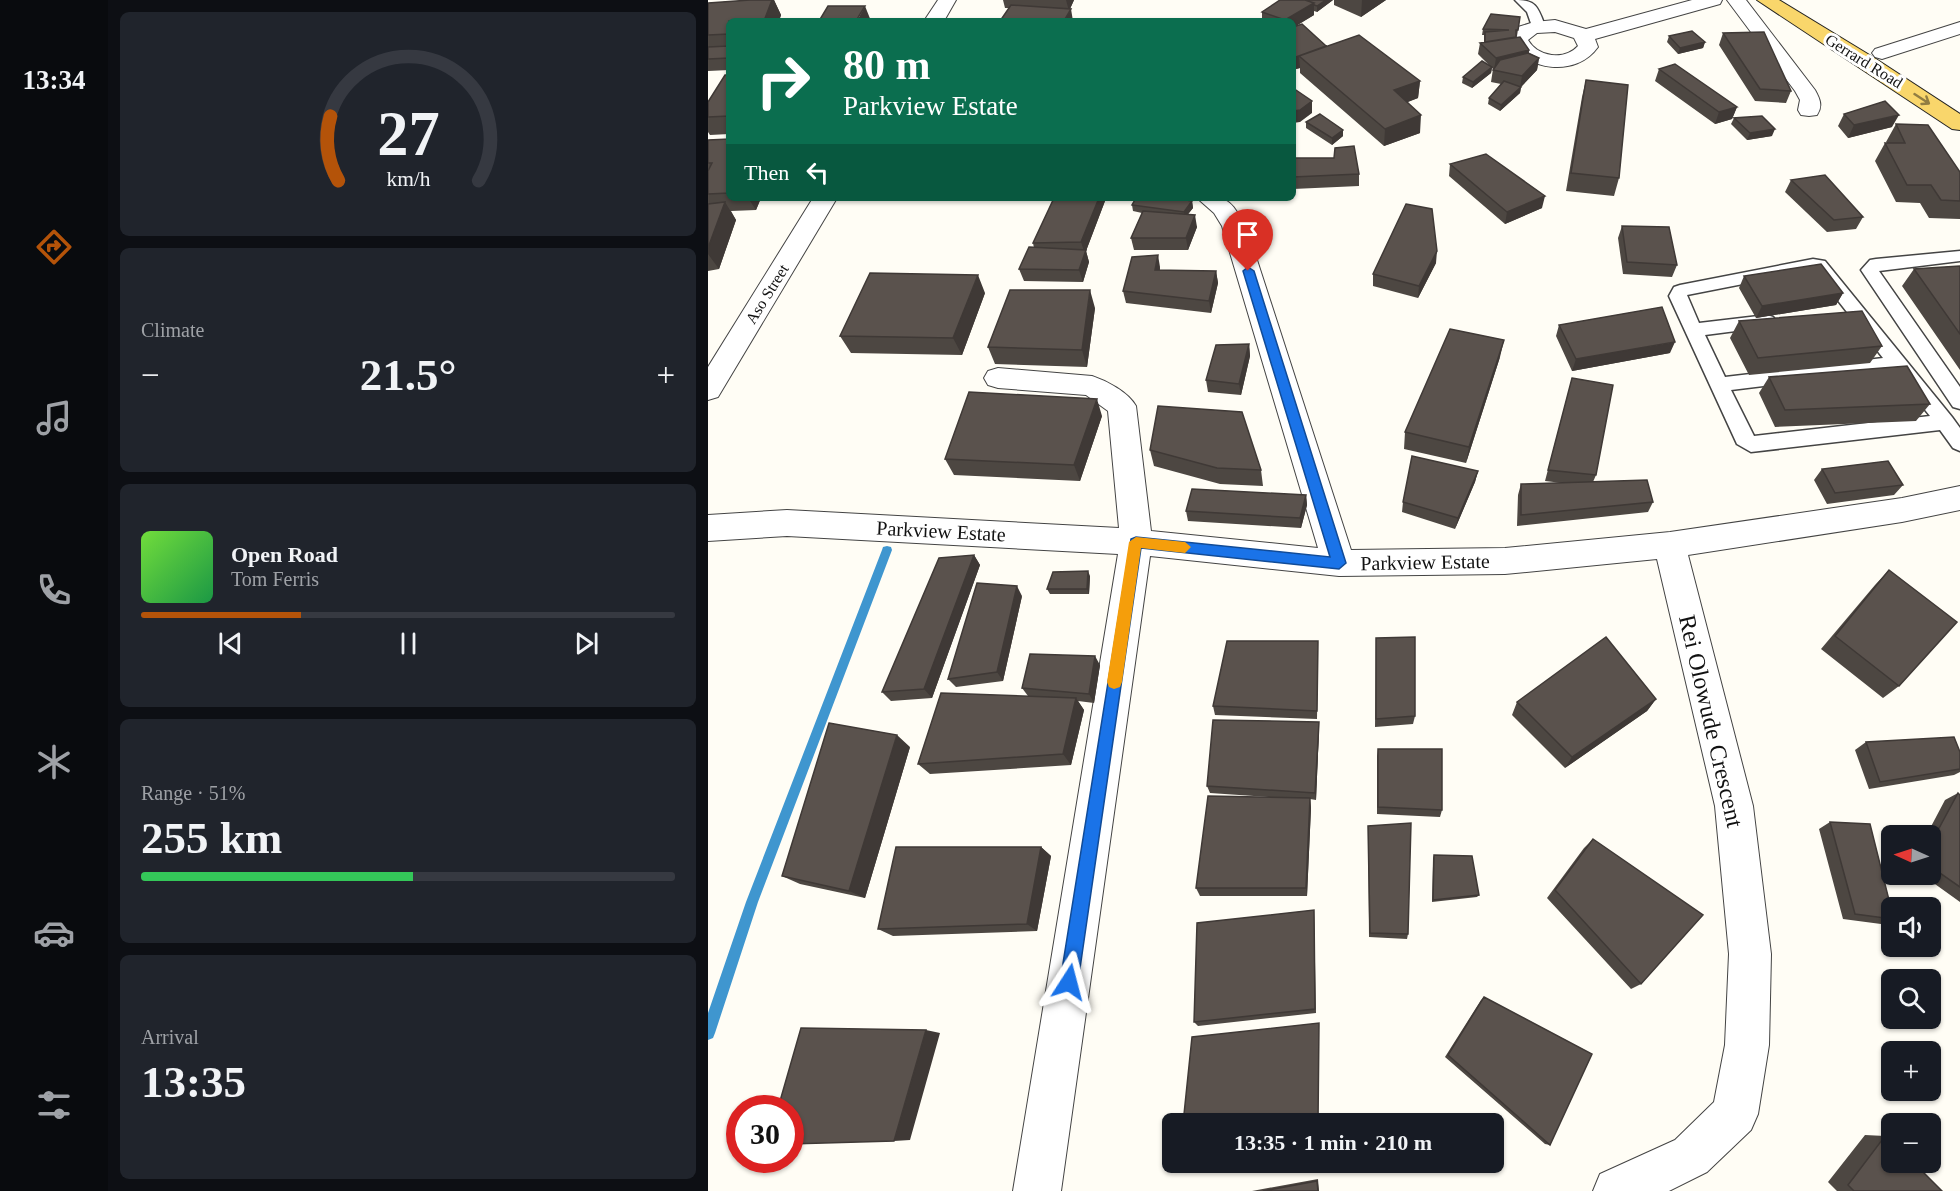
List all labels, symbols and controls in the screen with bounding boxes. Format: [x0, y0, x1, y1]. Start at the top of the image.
street label: Gerrard Road [1822, 31, 1906, 91]
icon: right [744, 42, 822, 120]
text: 80 m [843, 42, 931, 88]
text: 13:34 [23, 65, 86, 95]
text: Parkview Estate [843, 91, 1018, 121]
one-way arrow [1914, 92, 1931, 105]
text: 27 [377, 99, 439, 168]
icon: left [801, 156, 834, 189]
text: Then [744, 160, 789, 185]
text: km/h [386, 167, 430, 191]
pin [1222, 209, 1273, 271]
icon: arrive [1231, 218, 1264, 251]
icon: directions [33, 226, 75, 268]
street label: Aso Street [742, 261, 792, 327]
text: Climate [141, 319, 204, 341]
text: 21.5° [360, 350, 456, 400]
text: − [141, 357, 160, 393]
text: + [656, 357, 675, 393]
icon: music [33, 397, 75, 439]
street label: Parkview Estate [876, 517, 1006, 545]
text: Open Road [231, 542, 338, 567]
street label: Parkview Estate [1360, 550, 1490, 574]
text: Tom Ferris [231, 568, 319, 590]
icon: phone [33, 569, 75, 611]
street label: Rei Olowude Crescent [1674, 612, 1748, 830]
icon: previous [214, 627, 247, 660]
icon: pause [392, 627, 425, 660]
icon: next [570, 627, 603, 660]
icon: climate [33, 741, 75, 783]
text: Range · 51% [141, 782, 245, 804]
text: 255 km [141, 813, 282, 863]
north arrow [1881, 825, 1941, 885]
map controls [1881, 825, 1941, 1173]
button: sound [1881, 897, 1941, 957]
icon: car [33, 912, 75, 954]
position arrow [1037, 950, 1101, 1014]
button: search [1881, 969, 1941, 1029]
text: Arrival [141, 1026, 199, 1048]
button: + [1881, 1041, 1941, 1101]
text: 13:35 [141, 1057, 246, 1107]
icon: filters [33, 1084, 75, 1126]
speed limit sign: 30 [726, 1095, 804, 1173]
button: − [1881, 1113, 1941, 1173]
text: 13:35 · 1 min · 210 m [1234, 1130, 1432, 1155]

